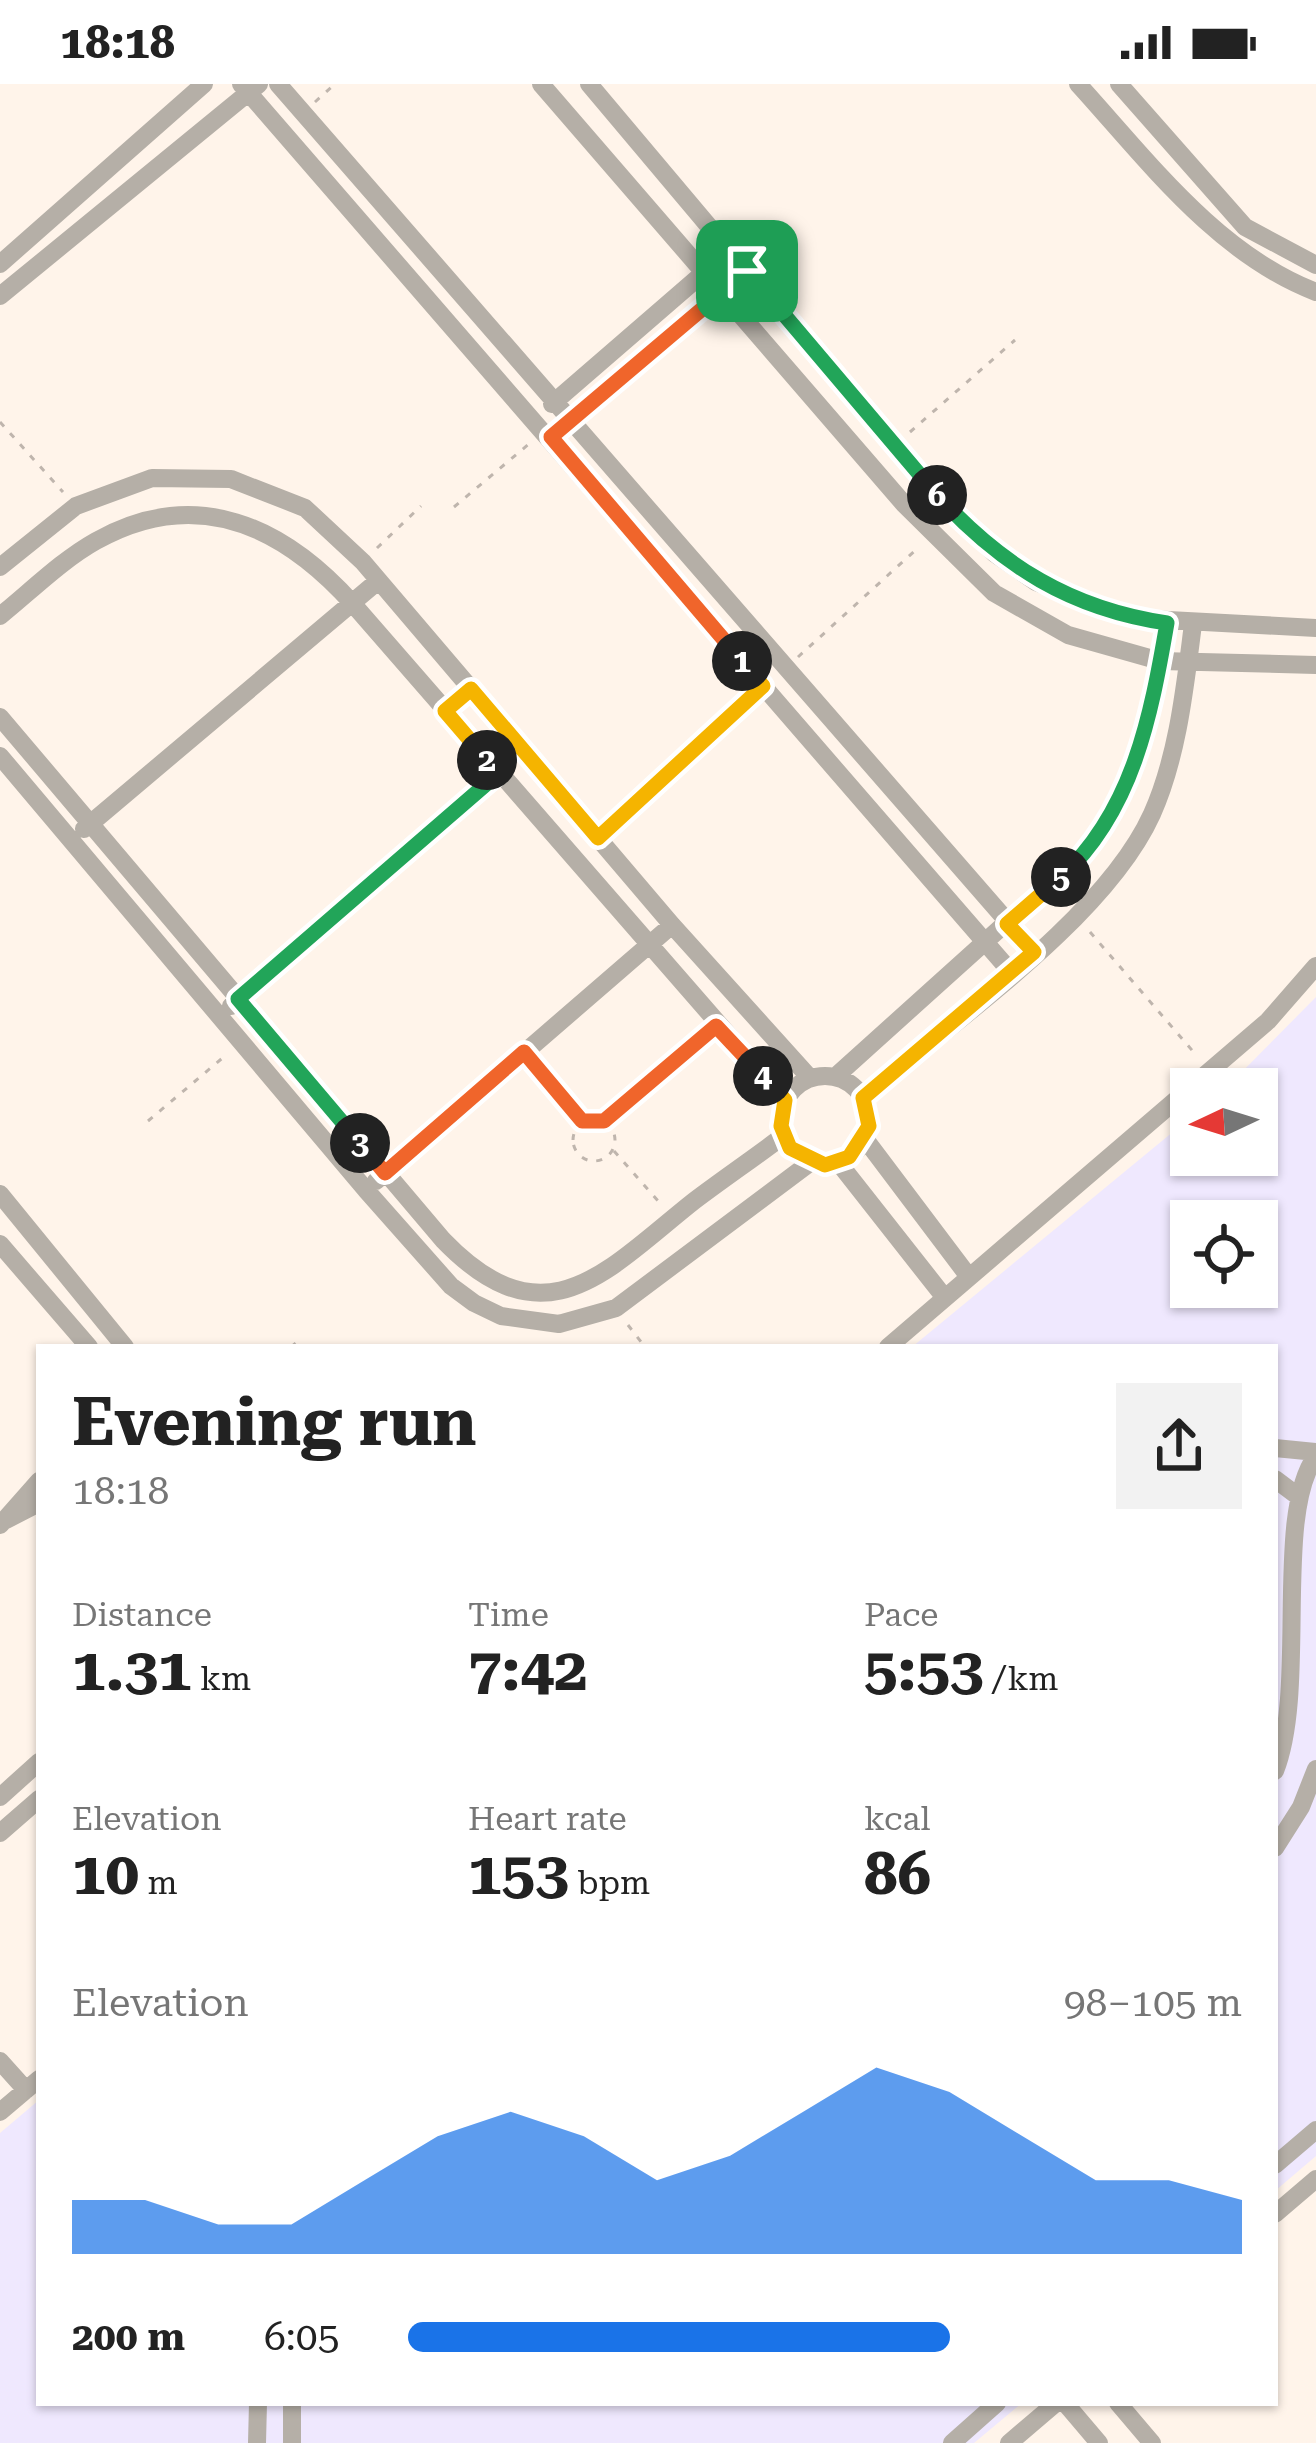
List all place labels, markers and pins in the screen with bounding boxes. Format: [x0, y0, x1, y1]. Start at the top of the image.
pin [696, 220, 798, 322]
pin: 6 [907, 465, 967, 525]
pin: 1 [712, 631, 772, 691]
pin: 2 [457, 730, 517, 790]
pin: 5 [1031, 847, 1091, 907]
pin: 4 [733, 1046, 793, 1106]
pin: 3 [330, 1113, 390, 1173]

